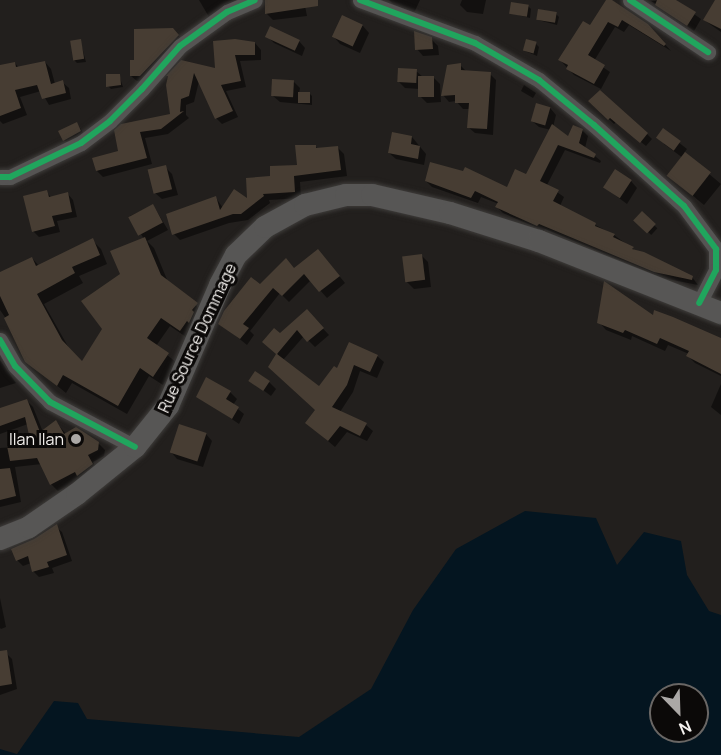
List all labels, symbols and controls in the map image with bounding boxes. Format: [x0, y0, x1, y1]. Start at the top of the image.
street label: Rue Source Dommage [154, 260, 240, 416]
place label: Ilan Ilan [9, 429, 64, 449]
marker: Ilan Ilan [69, 432, 83, 446]
north arrow [649, 683, 709, 743]
text: N [676, 715, 695, 740]

